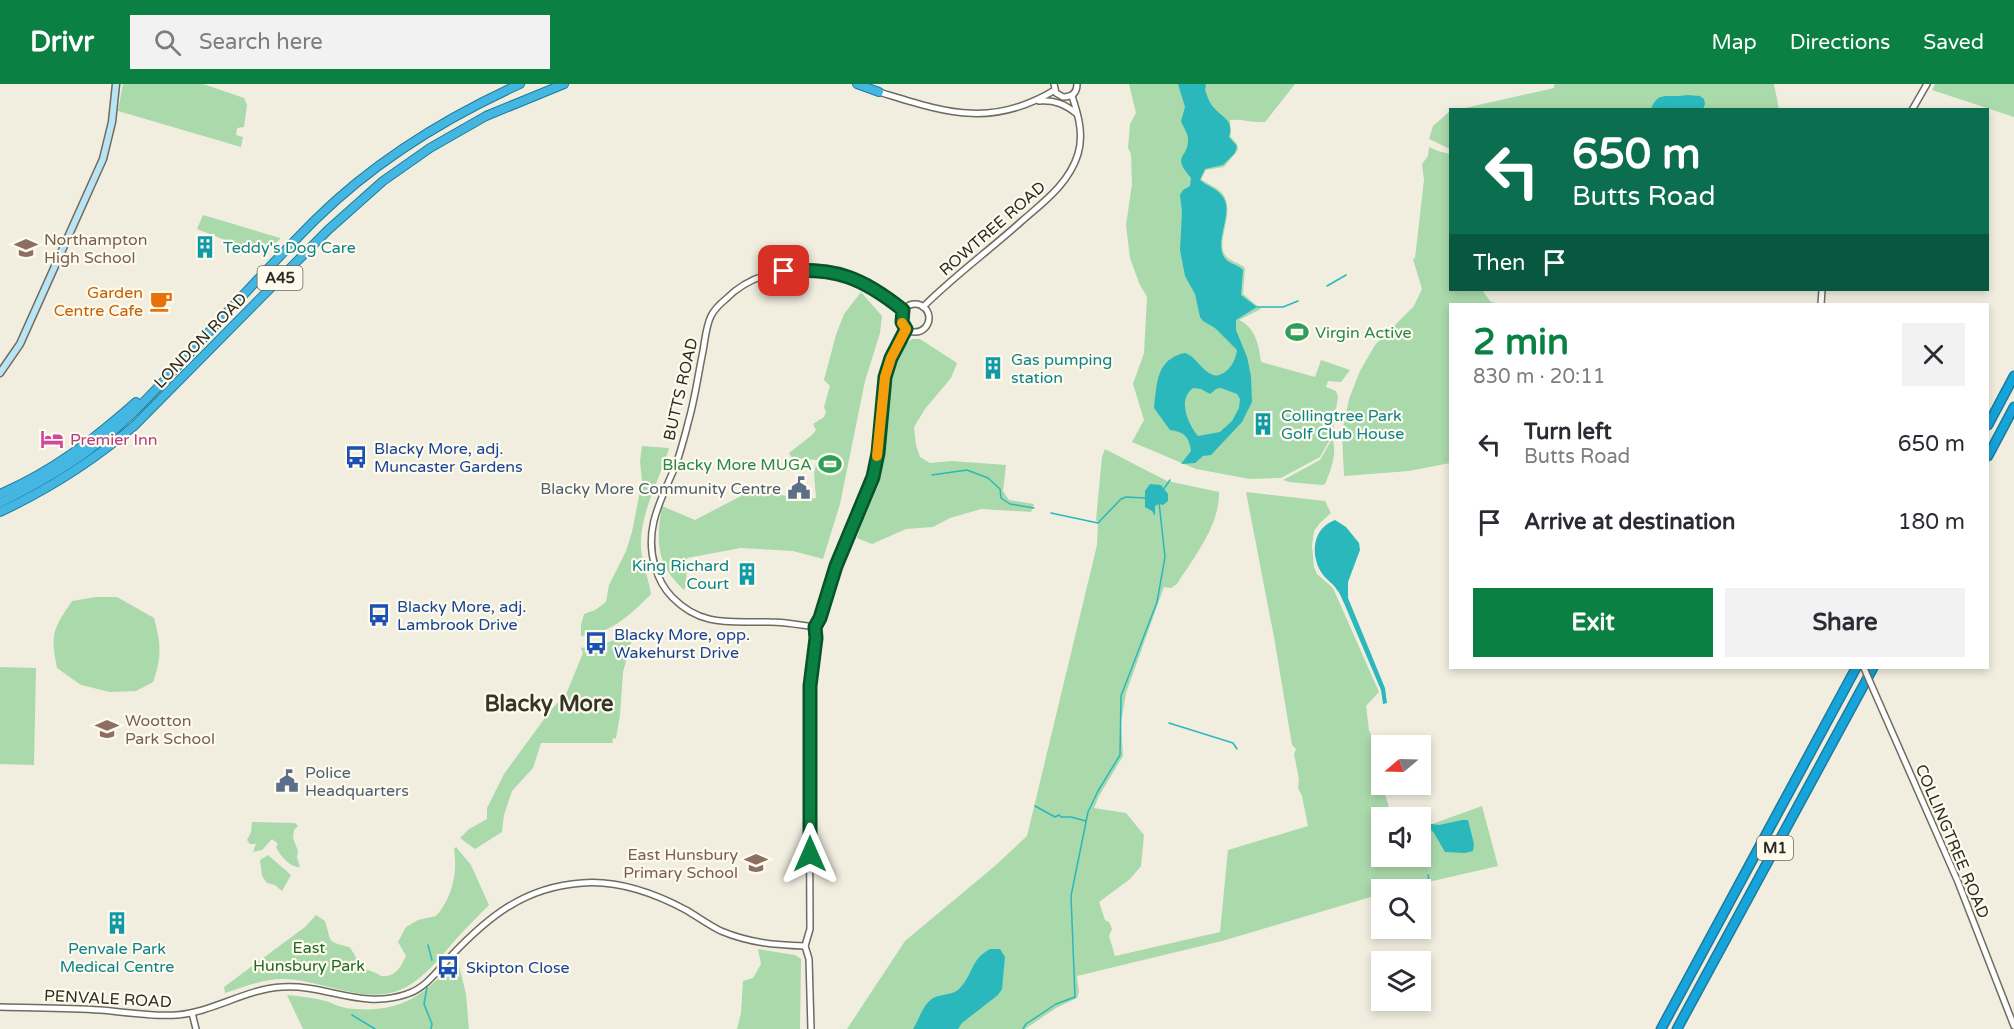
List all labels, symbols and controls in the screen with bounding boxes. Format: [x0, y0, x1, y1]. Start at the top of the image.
search box [130, 15, 550, 69]
text: Drivr [30, 25, 94, 59]
icon: search [151, 26, 184, 59]
text: Search here [199, 29, 323, 55]
text: Map [1711, 30, 1757, 55]
text: Directions [1790, 30, 1890, 55]
text: Saved [1923, 30, 1984, 55]
text: 650 m [1572, 129, 1701, 180]
icon: left [1473, 132, 1551, 210]
street label: ROWTREE ROAD [935, 177, 1050, 280]
text: Butts Road [1572, 180, 1715, 213]
place label: Northampton High School [44, 230, 148, 268]
building icon: Teddy's Dog Care [192, 234, 218, 260]
school or university icon: Northampton High School [13, 235, 39, 261]
place label: Teddy's Dog Care [223, 238, 356, 258]
pin [758, 245, 809, 296]
icon: arrive [1538, 246, 1571, 279]
text: Then [1473, 250, 1526, 276]
icon: arrive [767, 254, 800, 287]
road number: A45 [258, 266, 302, 290]
place label: Garden Centre Cafe [54, 283, 143, 321]
cafe icon: Garden Centre Cafe [148, 288, 174, 314]
street label: LONDON ROAD [150, 289, 251, 393]
sports icon: Virgin Active [1284, 319, 1310, 345]
text: 2 min [1473, 321, 1569, 364]
place label: Virgin Active [1315, 323, 1412, 343]
button: close [1902, 323, 1965, 386]
street label: BUTTS ROAD [659, 336, 703, 443]
place label: Gas pumping station [1011, 350, 1112, 388]
building icon: Gas pumping station [980, 355, 1006, 381]
text: 830 m · 20:11 [1473, 365, 1605, 389]
place label: Collingtree Park Golf Club House [1281, 406, 1404, 444]
building icon: Collingtree Park Golf Club House [1250, 411, 1276, 437]
text: Turn left [1524, 419, 1612, 445]
hotel icon: Premier Inn [39, 426, 65, 452]
icon: left [1473, 428, 1506, 461]
place label: Premier Inn [70, 430, 157, 450]
text: 650 m [1898, 431, 1965, 457]
place label: Blacky More, adj. Muncaster Gardens [374, 439, 523, 477]
bus stop icon: Blacky More, adj. Muncaster Gardens [343, 444, 369, 470]
text: Butts Road [1524, 445, 1630, 469]
sports icon: Blacky More MUGA [817, 451, 843, 477]
place label: Blacky More MUGA [662, 455, 812, 475]
public building icon: Blacky More Community Centre [786, 475, 812, 501]
place label: Blacky More Community Centre [540, 479, 781, 499]
icon: arrive [1473, 506, 1506, 539]
text: Arrive at destination [1524, 509, 1735, 535]
text: 180 m [1898, 509, 1965, 535]
place label: King Richard Court [632, 556, 729, 594]
building icon: King Richard Court [734, 561, 760, 587]
button: Exit [1473, 588, 1713, 657]
button: Share [1725, 588, 1965, 657]
place label: Blacky More, adj. Lambrook Drive [397, 597, 527, 635]
bus stop icon: Blacky More, adj. Lambrook Drive [366, 602, 392, 628]
place label: Blacky More, opp. Wakehurst Drive [614, 625, 750, 663]
bus stop icon: Blacky More, opp. Wakehurst Drive [583, 630, 609, 656]
district label: Blacky More [484, 691, 614, 717]
place label: Wootton Park School [125, 711, 215, 749]
school or university icon: Wootton Park School [94, 716, 120, 742]
north arrow [1371, 735, 1431, 795]
map controls [1371, 735, 1431, 1011]
street label: COLLINGTREE ROAD [1911, 761, 1994, 921]
place label: Police Headquarters [305, 763, 409, 801]
public building icon: Police Headquarters [274, 768, 300, 794]
button: sound [1371, 807, 1431, 867]
position arrow [778, 822, 842, 886]
road number: M1 [1757, 836, 1793, 860]
place label: East Hunsbury Primary School [623, 845, 738, 883]
school or university icon: East Hunsbury Primary School [743, 850, 769, 876]
button: search [1371, 879, 1431, 939]
building icon: Penvale Park Medical Centre [104, 910, 130, 936]
park label: East Hunsbury Park [253, 938, 365, 976]
place label: Penvale Park Medical Centre [60, 939, 174, 977]
button: layers [1371, 951, 1431, 1011]
bus stop icon: Skipton Close [435, 954, 461, 980]
place label: Skipton Close [466, 958, 570, 978]
street label: PENVALE ROAD [44, 986, 172, 1012]

